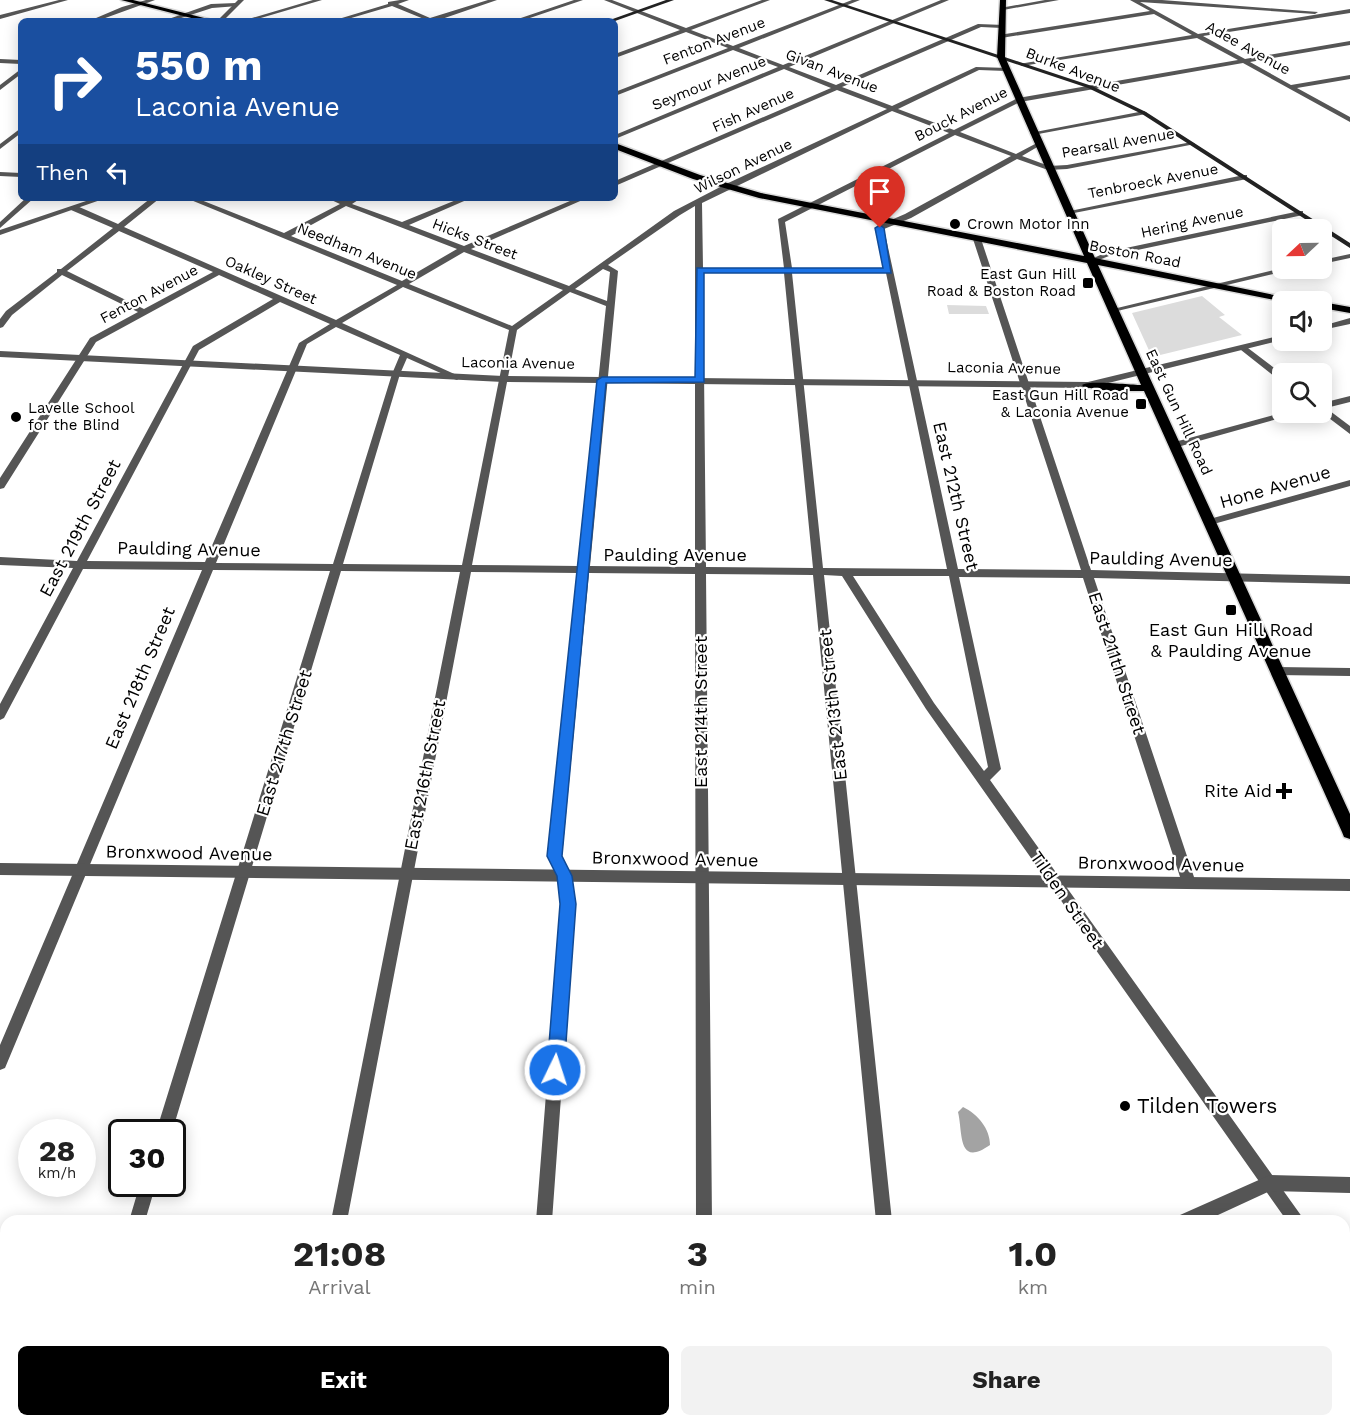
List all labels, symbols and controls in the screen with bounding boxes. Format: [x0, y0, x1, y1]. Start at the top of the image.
street label: Fenton Avenue [660, 13, 768, 69]
street label: Adee Avenue [1203, 17, 1293, 79]
text: 550 m [135, 41, 263, 90]
icon: right [36, 42, 114, 120]
street label: Burke Avenue [1023, 44, 1123, 96]
street label: Givan Avenue [783, 45, 881, 97]
street label: Seymour Avenue [649, 52, 769, 114]
street label: Bouck Avenue [911, 83, 1011, 145]
street label: Fish Avenue [709, 84, 797, 136]
text: Laconia Avenue [135, 91, 340, 123]
street label: Pearsall Avenue [1060, 124, 1176, 162]
street label: Wilson Avenue [691, 135, 795, 197]
icon: left [101, 156, 134, 189]
text: Then [36, 160, 89, 185]
street label: Tenbroeck Avenue [1086, 160, 1220, 202]
pin [854, 166, 905, 228]
icon: arrive [863, 175, 896, 208]
street label: Hering Avenue [1139, 202, 1245, 242]
street label: Hicks Street [430, 214, 521, 264]
place label: Crown Motor Inn [967, 215, 1090, 233]
marker: Crown Motor Inn [948, 217, 962, 231]
street label: Needham Avenue [295, 219, 419, 283]
north arrow [1272, 219, 1332, 279]
map controls [1272, 219, 1332, 423]
street label: Boston Road [1088, 236, 1182, 272]
street label: Oakley Street [222, 252, 320, 309]
street label: Fenton Avenue [97, 261, 201, 327]
place label: East Gun Hill Road & Boston Road [927, 265, 1076, 300]
marker: East Gun Hill Road & Boston Road [1081, 276, 1095, 290]
button: sound [1272, 291, 1332, 351]
street label: East Gun Hill Road [1142, 346, 1216, 478]
street label: Laconia Avenue [461, 353, 575, 373]
street label: Laconia Avenue [947, 358, 1061, 378]
button: search [1272, 363, 1332, 423]
place label: East Gun Hill Road & Laconia Avenue [992, 386, 1129, 421]
marker: East Gun Hill Road & Laconia Avenue [1134, 397, 1148, 411]
place label: Lavelle School for the Blind [28, 399, 135, 434]
marker: Lavelle School for the Blind [9, 410, 23, 424]
street label: East 212th Street [929, 420, 984, 573]
street label: East 219th Street [34, 455, 125, 600]
street label: Hone Avenue [1217, 461, 1333, 512]
street label: Paulding Avenue [117, 537, 261, 560]
street label: Paulding Avenue [603, 544, 747, 565]
street label: Paulding Avenue [1089, 547, 1233, 570]
street label: East 211th Street [1085, 589, 1151, 737]
street label: East 218th Street [100, 603, 179, 752]
marker: East Gun Hill Road & Paulding Avenue [1224, 603, 1238, 617]
place label: East Gun Hill Road & Paulding Avenue [1149, 619, 1313, 661]
street label: East 213th Street [814, 628, 851, 782]
street label: East 214th Street [690, 635, 711, 788]
street label: East 217th Street [251, 667, 316, 818]
street label: East 216th Street [400, 698, 449, 852]
place label: Rite Aid [1204, 780, 1272, 801]
marker: Rite Aid [1277, 784, 1291, 798]
street label: Bronxwood Avenue [105, 841, 273, 864]
street label: Bronxwood Avenue [591, 847, 759, 870]
street label: Tilden Street [1026, 847, 1109, 953]
street label: Bronxwood Avenue [1077, 852, 1245, 875]
position arrow [523, 1038, 587, 1102]
place label: Tilden Towers [1137, 1093, 1277, 1118]
marker: Tilden Towers [1118, 1099, 1132, 1113]
speed limit sign: 30 [108, 1119, 186, 1197]
text: 28 [39, 1133, 75, 1168]
text: km/h [38, 1164, 76, 1182]
text: 21:08 [293, 1233, 386, 1275]
text: 3 [687, 1233, 708, 1275]
text: 1.0 [1008, 1233, 1057, 1275]
text: Arrival [308, 1275, 371, 1299]
text: min [679, 1275, 716, 1299]
text: km [1018, 1275, 1048, 1299]
button: Exit [18, 1346, 669, 1415]
button: Share [681, 1346, 1332, 1415]

